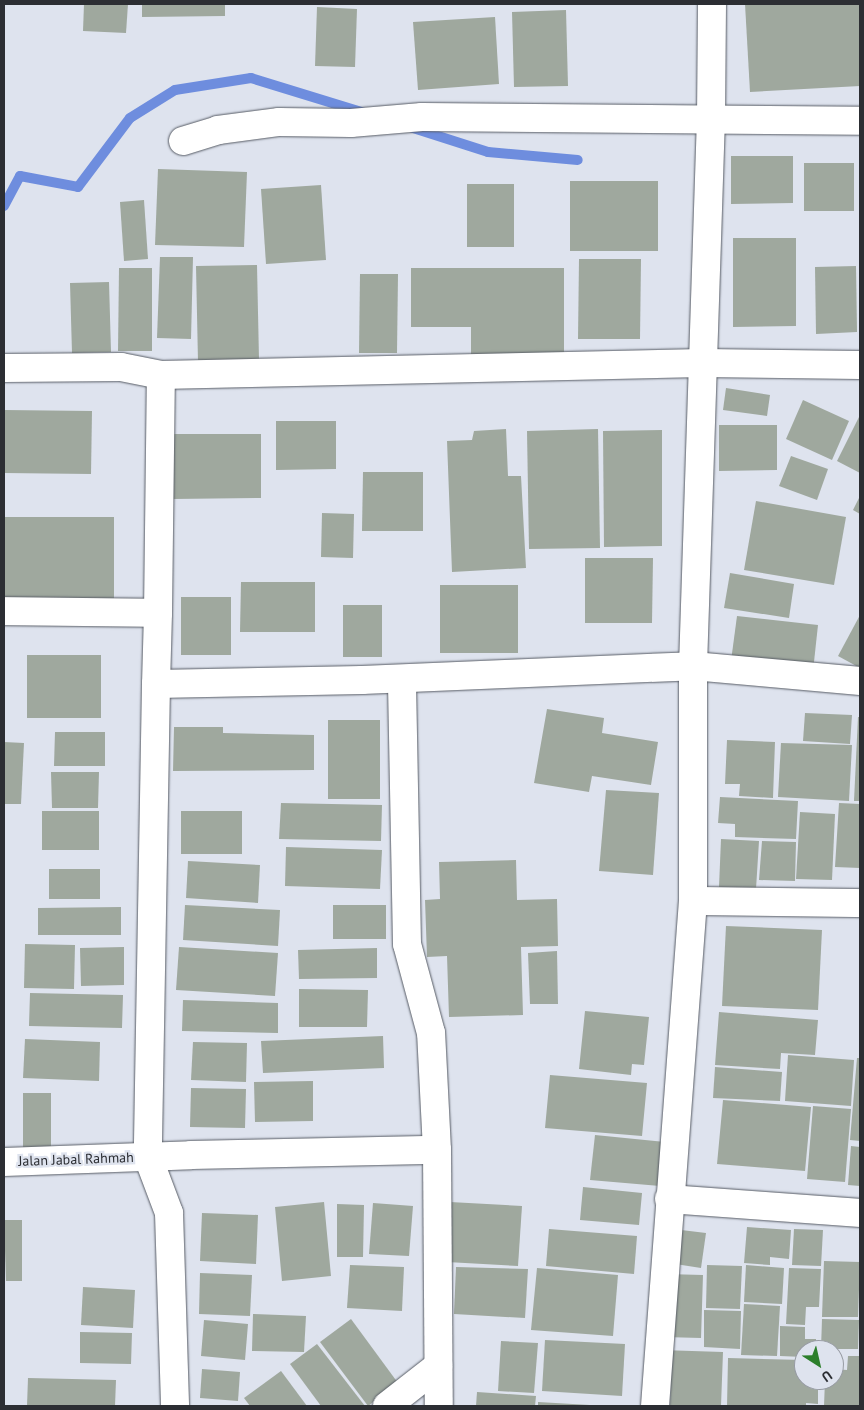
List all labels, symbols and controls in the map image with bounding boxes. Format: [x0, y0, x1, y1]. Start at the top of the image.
street label: Jalan Jabal Rahmah [18, 1149, 134, 1169]
north arrow [794, 1340, 844, 1390]
text: U [818, 1367, 836, 1386]

